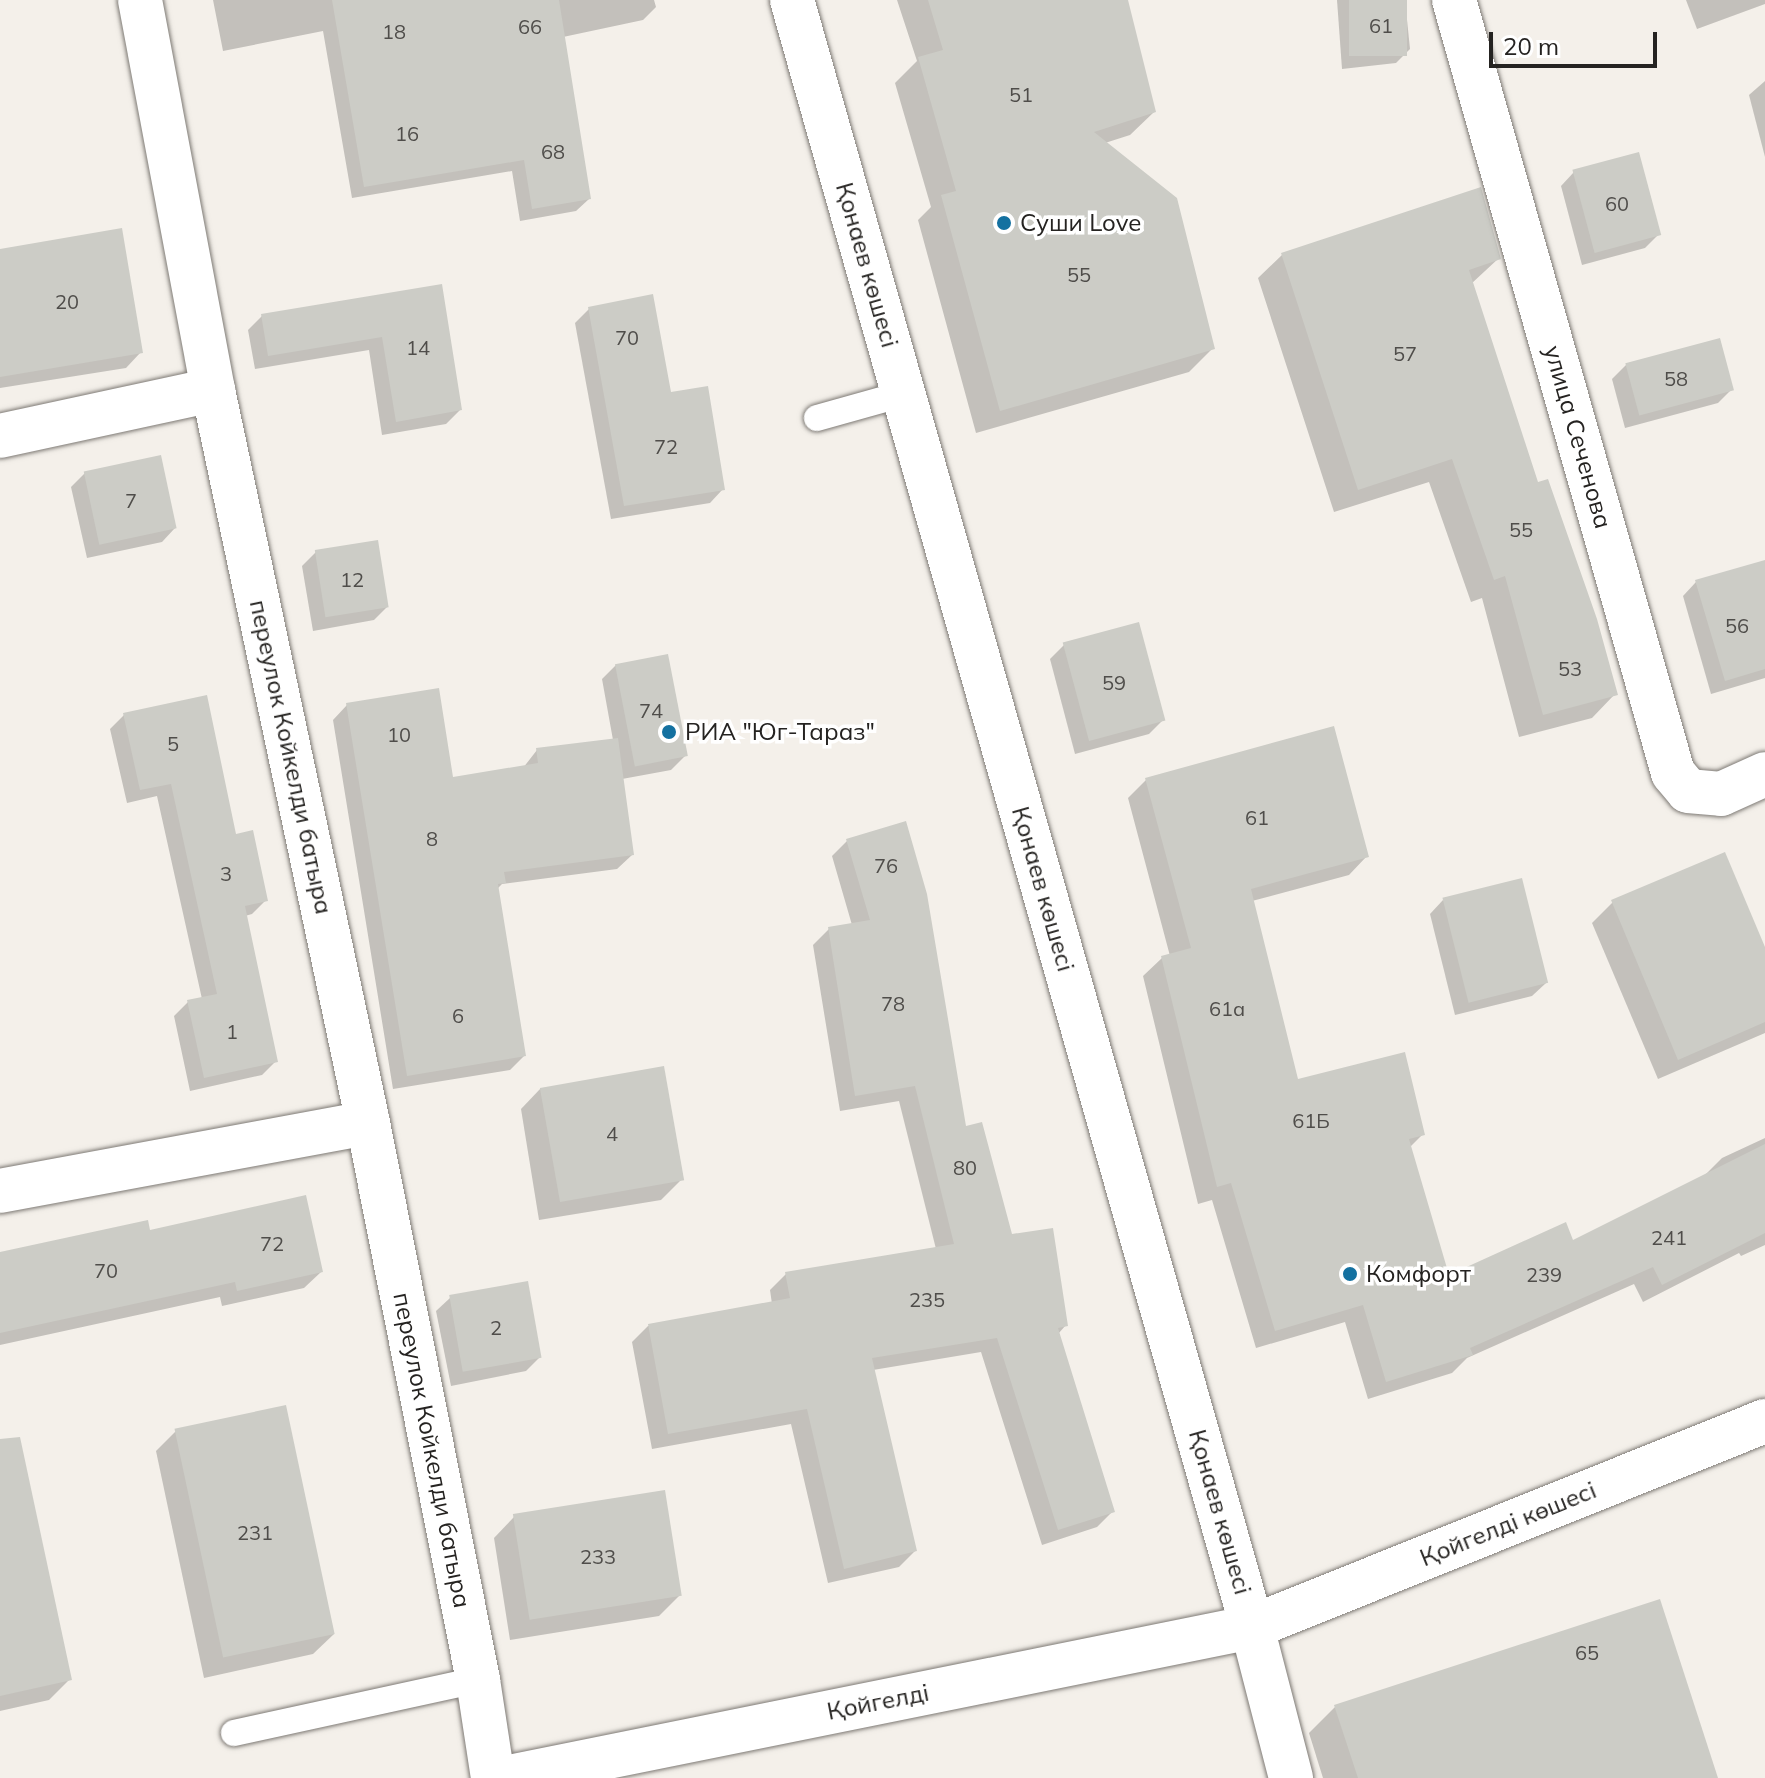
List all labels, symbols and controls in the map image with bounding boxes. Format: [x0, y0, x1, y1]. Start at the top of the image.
house number: 61 [1369, 13, 1393, 37]
house number: 66 [518, 14, 542, 38]
scale bar [1493, 16, 1661, 66]
house number: 18 [382, 19, 406, 43]
text: 20 m [1503, 31, 1559, 61]
house number: 51 [1009, 82, 1033, 106]
house number: 16 [395, 121, 419, 145]
house number: 68 [541, 139, 565, 163]
street label: Қонаев көшесі [830, 179, 904, 351]
house number: 60 [1605, 191, 1629, 215]
place label: Суши Love [1020, 209, 1141, 237]
marker: Суши Love [995, 214, 1013, 232]
house number: 55 [1067, 262, 1091, 286]
house number: 20 [55, 289, 79, 313]
house number: 70 [615, 325, 639, 349]
house number: 14 [406, 335, 430, 359]
house number: 57 [1393, 341, 1417, 365]
street label: улица Сеченова [1538, 342, 1618, 532]
house number: 58 [1664, 366, 1688, 390]
house number: 72 [654, 434, 678, 458]
house number: 7 [125, 488, 137, 512]
house number: 55 [1509, 517, 1533, 541]
house number: 12 [340, 567, 364, 591]
street label: переулок Койкелди батыра [244, 597, 338, 917]
house number: 56 [1725, 613, 1749, 637]
house number: 53 [1558, 656, 1582, 680]
house number: 59 [1102, 670, 1126, 694]
house number: 74 [639, 698, 663, 722]
place label: РИА "Юг-Тараз" [685, 718, 875, 746]
house number: 10 [387, 722, 411, 746]
marker: РИА "Юг-Тараз" [660, 723, 678, 741]
house number: 5 [167, 731, 179, 755]
street label: Қонаев көшесі [1006, 803, 1080, 975]
house number: 61 [1245, 805, 1269, 829]
house number: 8 [426, 826, 438, 850]
house number: 76 [874, 853, 898, 877]
house number: 3 [220, 861, 232, 885]
house number: 78 [881, 991, 905, 1015]
house number: 61а [1209, 996, 1245, 1020]
house number: 6 [452, 1003, 464, 1027]
house number: 1 [226, 1019, 238, 1043]
house number: 61Б [1292, 1108, 1330, 1132]
house number: 4 [606, 1121, 618, 1145]
house number: 80 [953, 1155, 977, 1179]
house number: 241 [1651, 1225, 1687, 1249]
house number: 72 [260, 1231, 284, 1255]
house number: 70 [94, 1258, 118, 1282]
place label: Комфорт [1366, 1260, 1471, 1288]
house number: 239 [1526, 1262, 1562, 1286]
marker: Комфорт [1341, 1265, 1359, 1283]
house number: 235 [909, 1287, 945, 1311]
street label: переулок Койкелди батыра [387, 1290, 477, 1610]
house number: 2 [490, 1315, 502, 1339]
street label: Қонаев көшесі [1183, 1426, 1257, 1598]
street label: Қойгелді көшесі [1416, 1476, 1600, 1572]
house number: 231 [237, 1520, 273, 1544]
house number: 233 [580, 1544, 616, 1568]
house number: 65 [1575, 1640, 1599, 1664]
street label: Қойгелді [825, 1678, 931, 1726]

